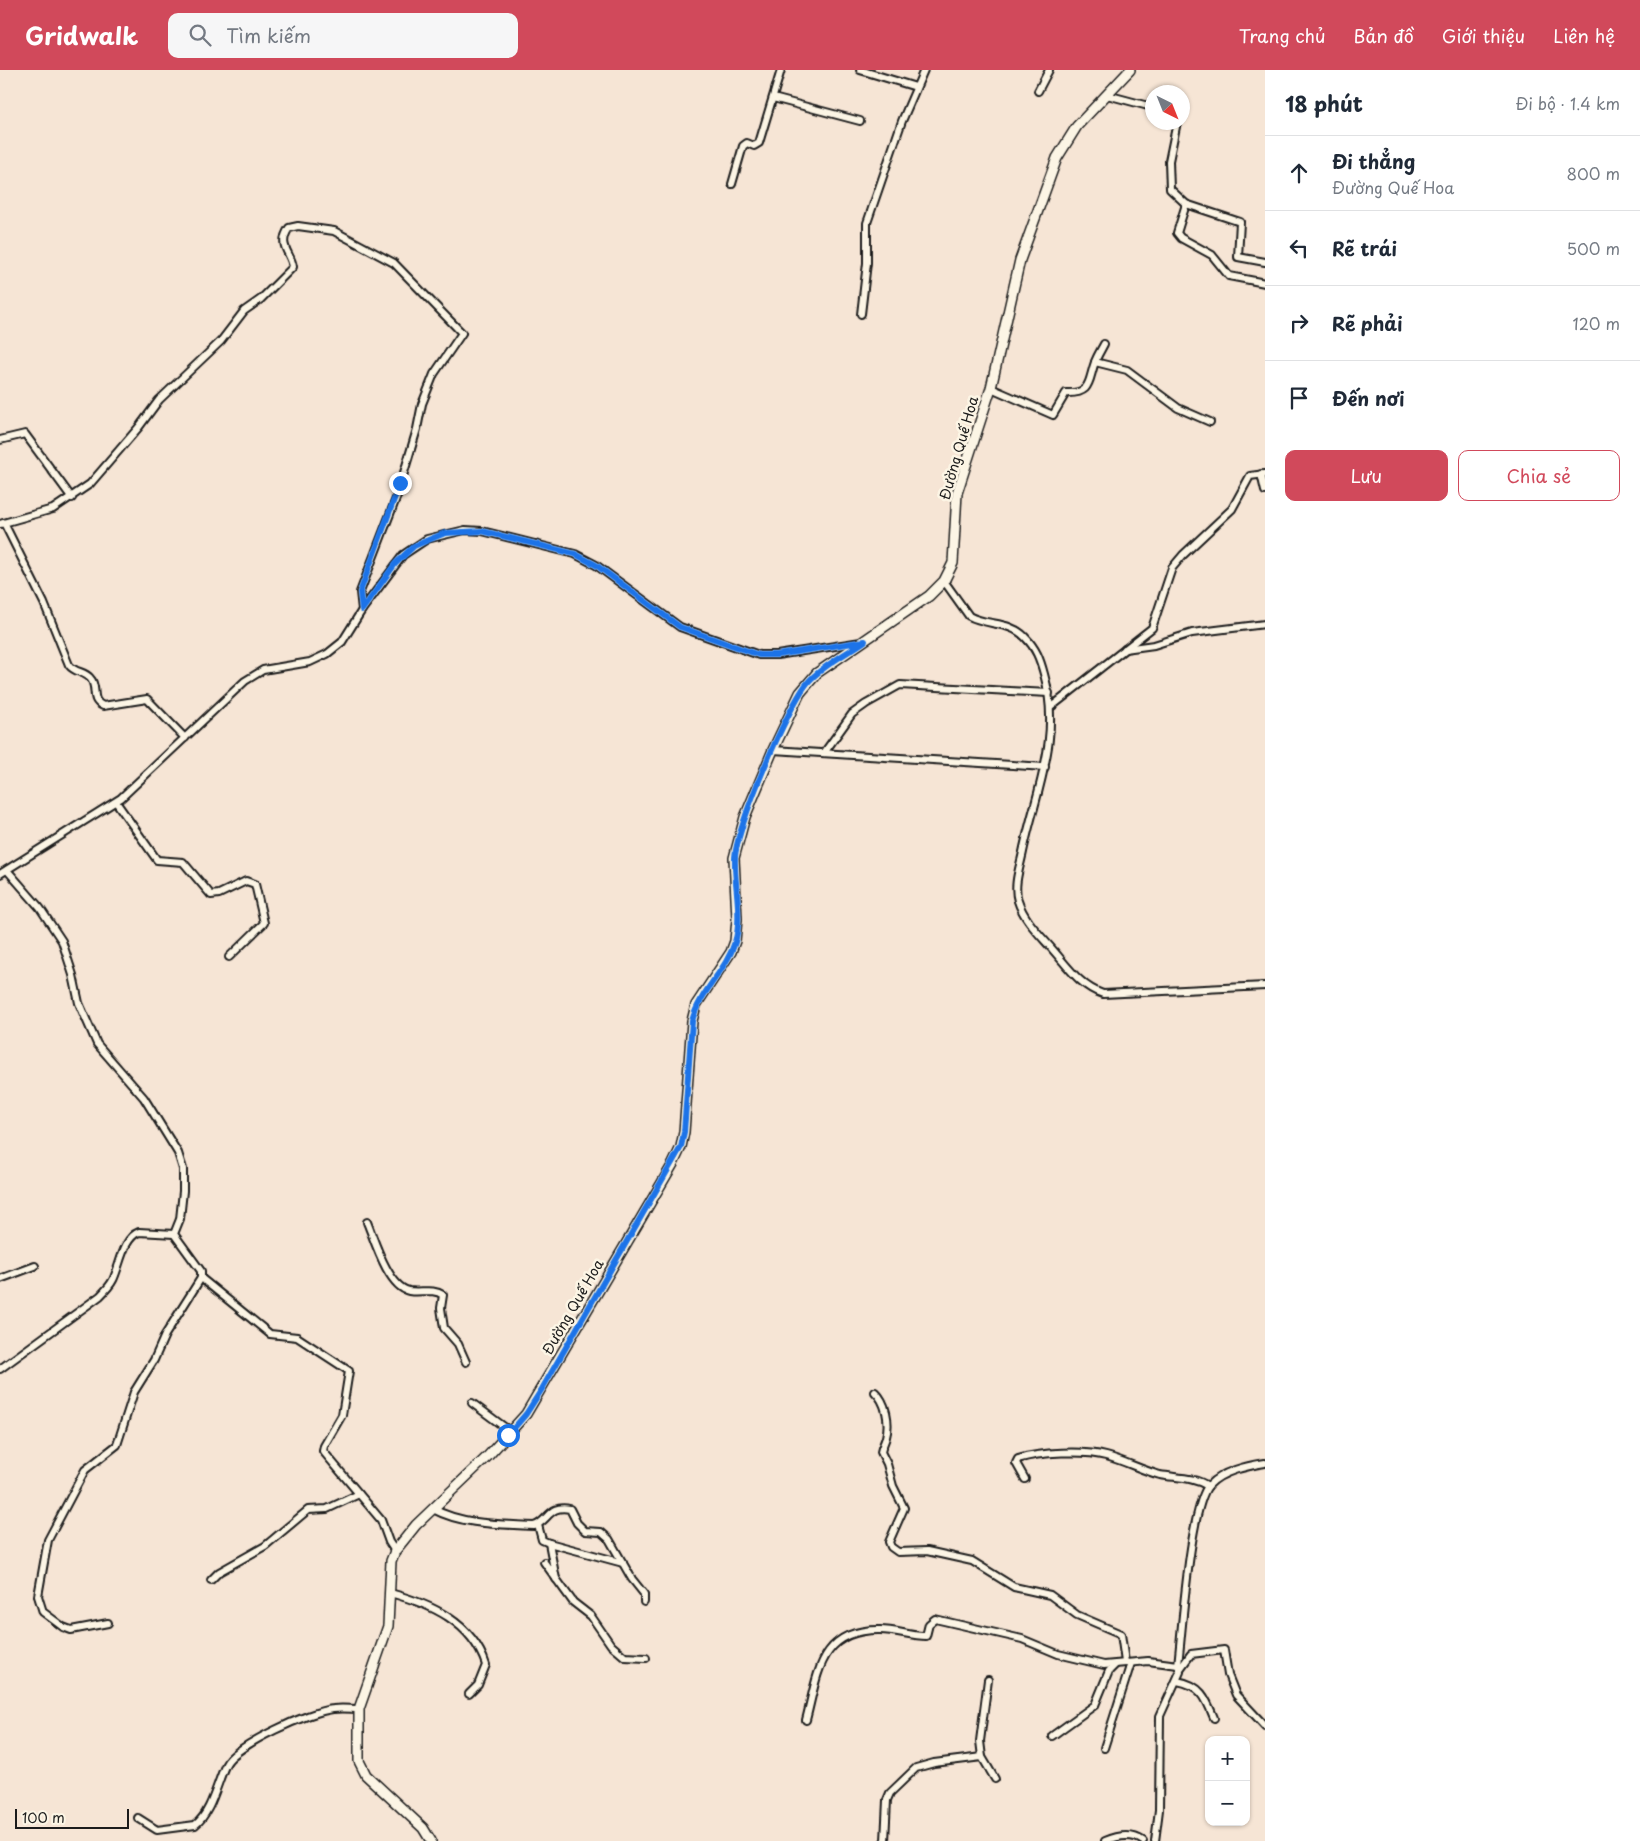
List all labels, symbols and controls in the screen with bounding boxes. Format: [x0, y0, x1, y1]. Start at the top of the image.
search box [168, 13, 518, 58]
text: Gridwalk [25, 17, 138, 53]
icon: search [186, 21, 214, 49]
text: Tìm kiếm [226, 21, 311, 49]
text: Trang chủ [1239, 22, 1326, 49]
text: Bản đồ [1354, 22, 1414, 49]
text: Giới thiệu [1442, 22, 1525, 49]
text: Liên hệ [1553, 22, 1615, 49]
north arrow [1145, 85, 1190, 130]
text: 18 phút [1285, 87, 1363, 119]
text: Đi bộ · 1.4 km [1515, 91, 1620, 115]
text: Đi thẳng [1332, 147, 1415, 175]
icon: ahead [1285, 159, 1313, 187]
text: 800 m [1567, 161, 1620, 185]
text: Đường Quế Hoa [1332, 175, 1454, 199]
icon: left [1285, 234, 1313, 262]
text: Rẽ trái [1332, 234, 1397, 262]
text: 500 m [1567, 236, 1620, 260]
icon: right [1285, 309, 1313, 337]
text: Rẽ phải [1332, 309, 1403, 337]
text: 120 m [1573, 311, 1620, 335]
icon: arrive [1285, 384, 1313, 412]
text: Đến nơi [1332, 384, 1405, 412]
street label: Đường Quế Hoa [934, 393, 983, 502]
button: Lưu [1285, 450, 1448, 501]
button: Chia sẻ [1458, 450, 1620, 501]
route end [389, 472, 412, 495]
street label: Đường Quế Hoa [537, 1255, 608, 1358]
route start [497, 1424, 520, 1447]
map controls [1205, 1736, 1250, 1826]
button: + [1205, 1736, 1250, 1781]
button: − [1205, 1781, 1250, 1826]
scale bar [15, 1806, 129, 1829]
text: 100 m [22, 1807, 65, 1828]

